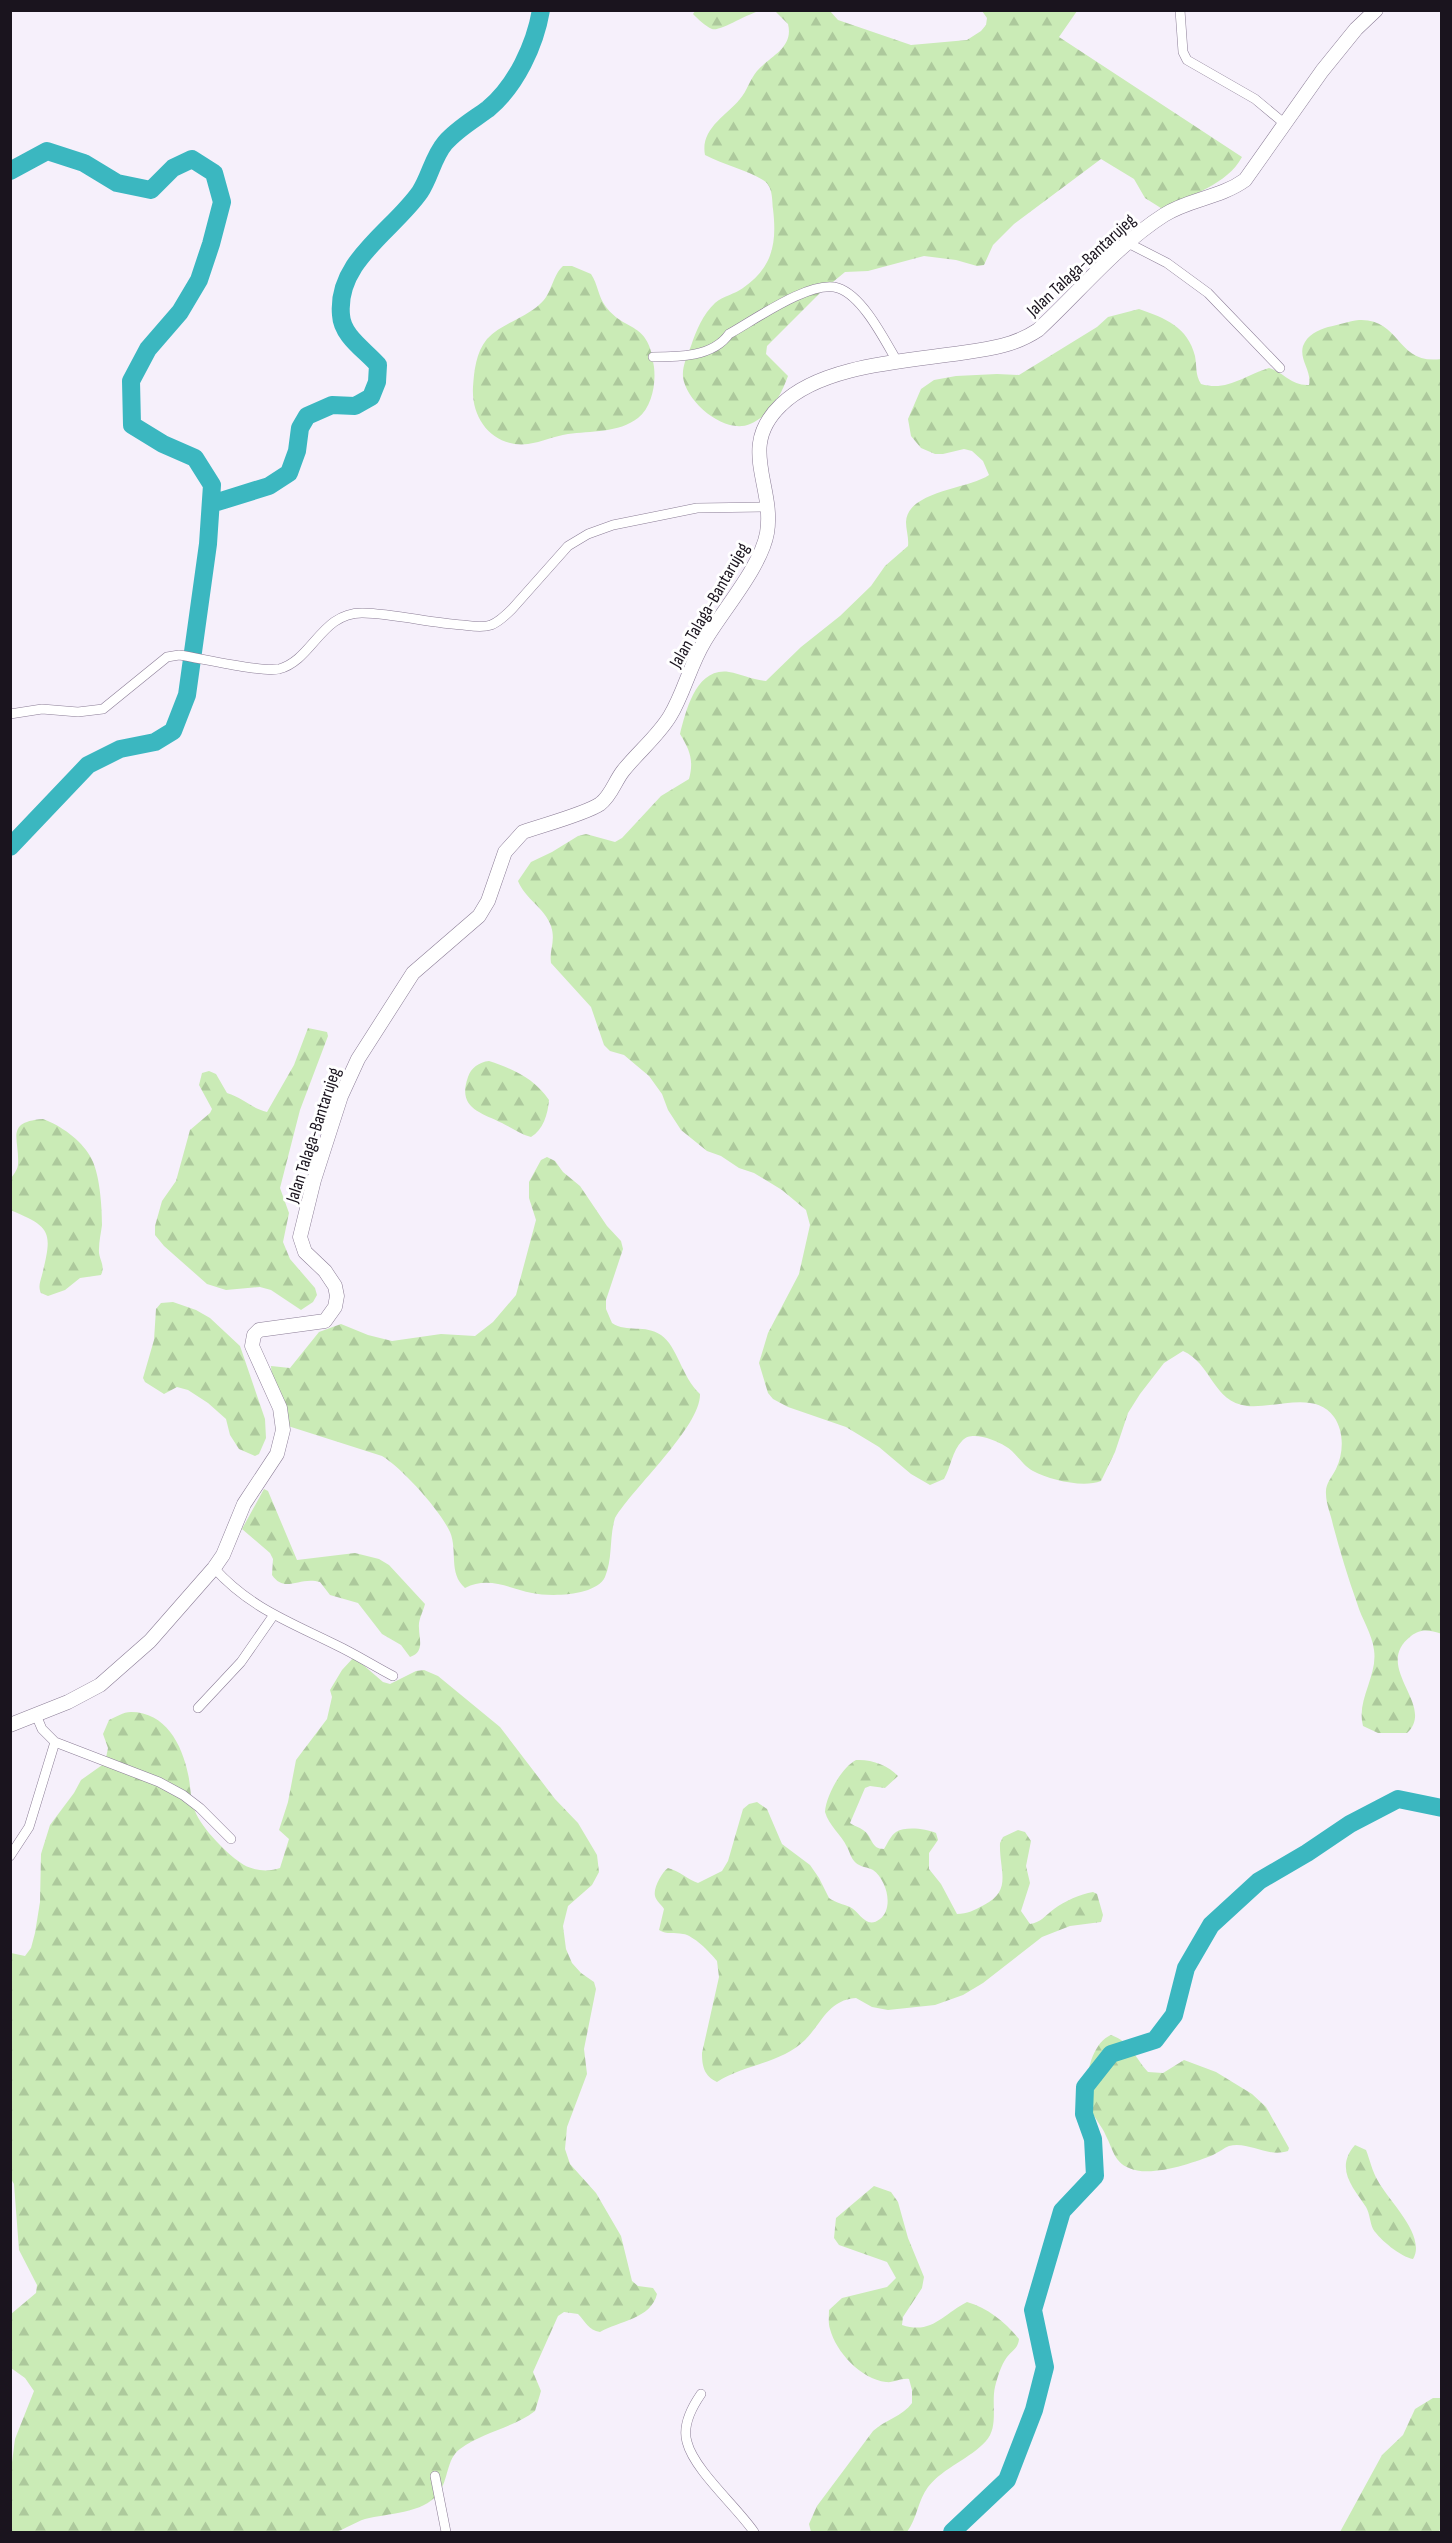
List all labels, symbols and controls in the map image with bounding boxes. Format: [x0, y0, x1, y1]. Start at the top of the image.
street label: Jalan Talaga-Bantarujeg [1022, 210, 1140, 322]
street label: Jalan Talaga-Bantarujeg [665, 539, 754, 672]
street label: Jalan Talaga-Bantarujeg [281, 1065, 345, 1206]

